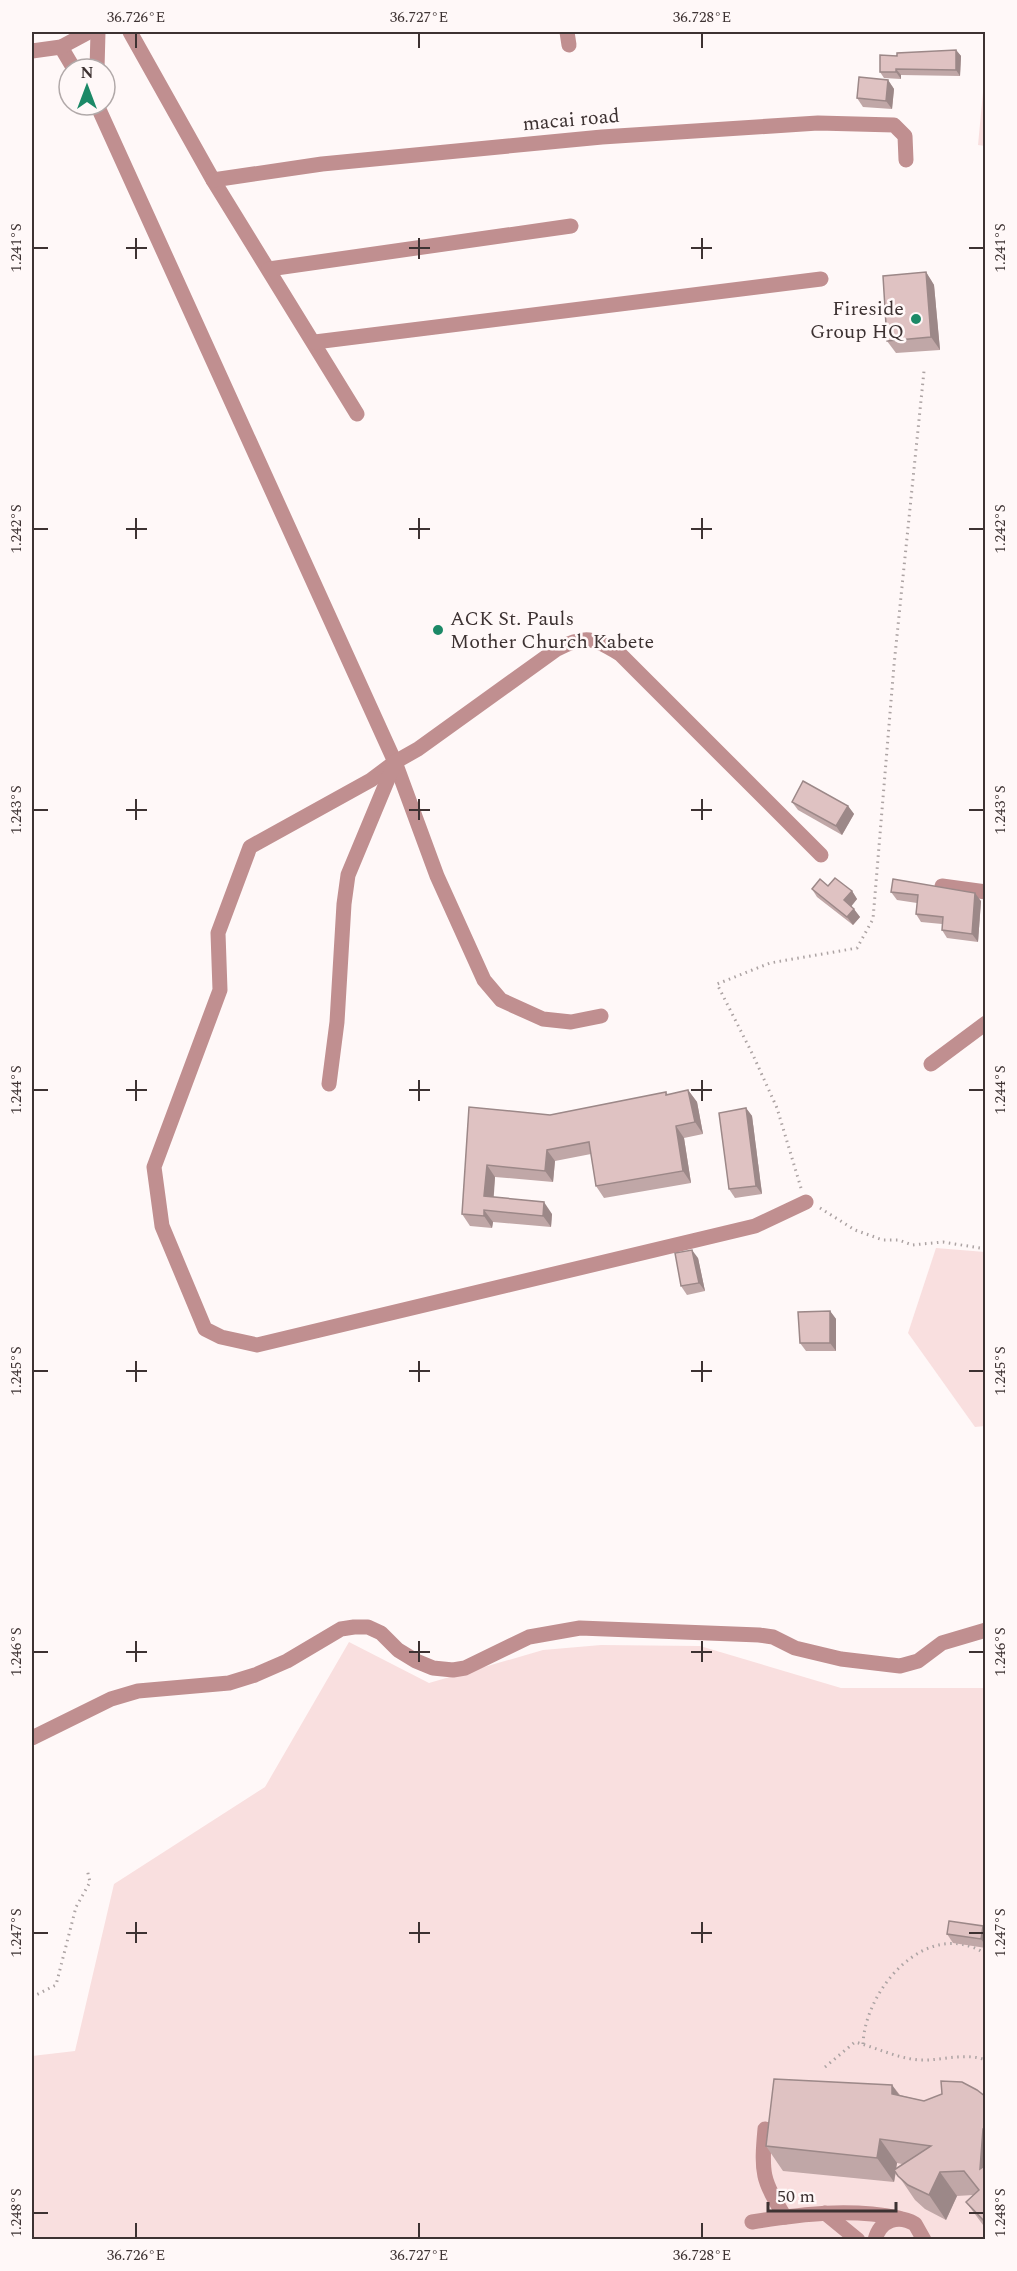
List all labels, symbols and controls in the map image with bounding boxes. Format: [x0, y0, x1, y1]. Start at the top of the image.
text: 36.726°E [107, 6, 165, 29]
text: 36.727°E [390, 6, 448, 29]
text: 36.728°E [673, 6, 731, 29]
north arrow [57, 57, 117, 117]
text: N [80, 61, 94, 85]
street label: macai road [521, 101, 621, 139]
text: 1.241°S [5, 223, 28, 273]
text: 1.241°S [989, 223, 1012, 273]
place label: Fireside Group HQ [810, 294, 905, 347]
marker: Fireside Group HQ [909, 312, 923, 326]
text: 1.242°S [5, 504, 28, 554]
text: 1.242°S [989, 504, 1012, 554]
place label: ACK St. Pauls Mother Church Kabete [450, 604, 654, 657]
marker: ACK St. Pauls Mother Church Kabete [431, 623, 445, 637]
text: 1.243°S [5, 785, 28, 835]
text: 1.243°S [989, 785, 1012, 835]
text: 1.244°S [5, 1065, 28, 1115]
text: 1.244°S [989, 1065, 1012, 1115]
text: 1.245°S [5, 1346, 28, 1396]
text: 1.245°S [989, 1346, 1012, 1396]
text: 1.246°S [5, 1627, 28, 1677]
text: 1.246°S [989, 1627, 1012, 1677]
text: 1.247°S [5, 1908, 28, 1958]
text: 1.247°S [989, 1908, 1012, 1958]
scale bar [768, 2175, 896, 2213]
text: 50 m [777, 2183, 815, 2210]
text: 1.248°S [5, 2188, 28, 2238]
text: 1.248°S [989, 2188, 1012, 2238]
text: 36.726°E [107, 2244, 165, 2267]
text: 36.727°E [390, 2244, 448, 2267]
text: 36.728°E [673, 2244, 731, 2267]

